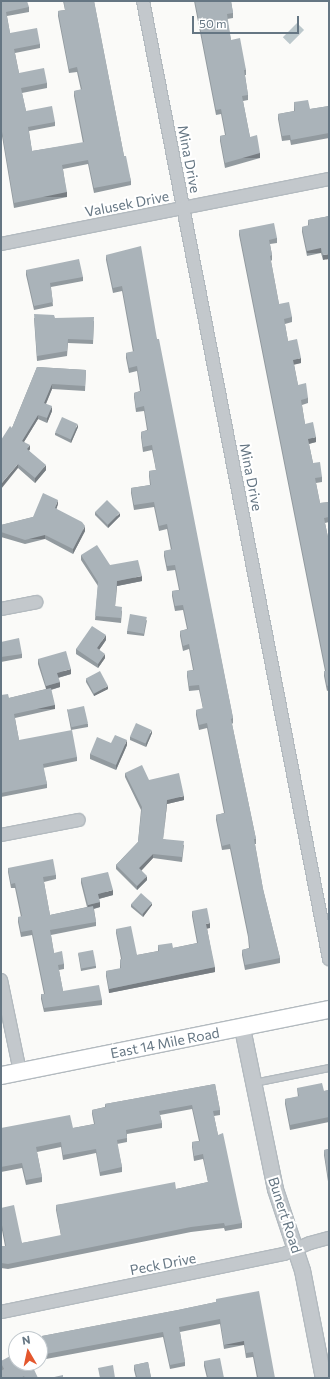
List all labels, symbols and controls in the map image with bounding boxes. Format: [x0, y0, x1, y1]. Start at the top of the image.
scale bar [194, 8, 301, 34]
text: 50 m [199, 16, 227, 30]
street label: Mina Drive [174, 124, 204, 194]
street label: Valusek Drive [83, 188, 171, 220]
street label: Mina Drive [236, 442, 266, 512]
street label: East 14 Mile Road [109, 1024, 221, 1062]
street label: Bunert Road [265, 1175, 305, 1255]
street label: Peck Drive [129, 1249, 197, 1279]
north arrow [8, 1331, 48, 1371]
text: N [21, 1333, 31, 1347]

